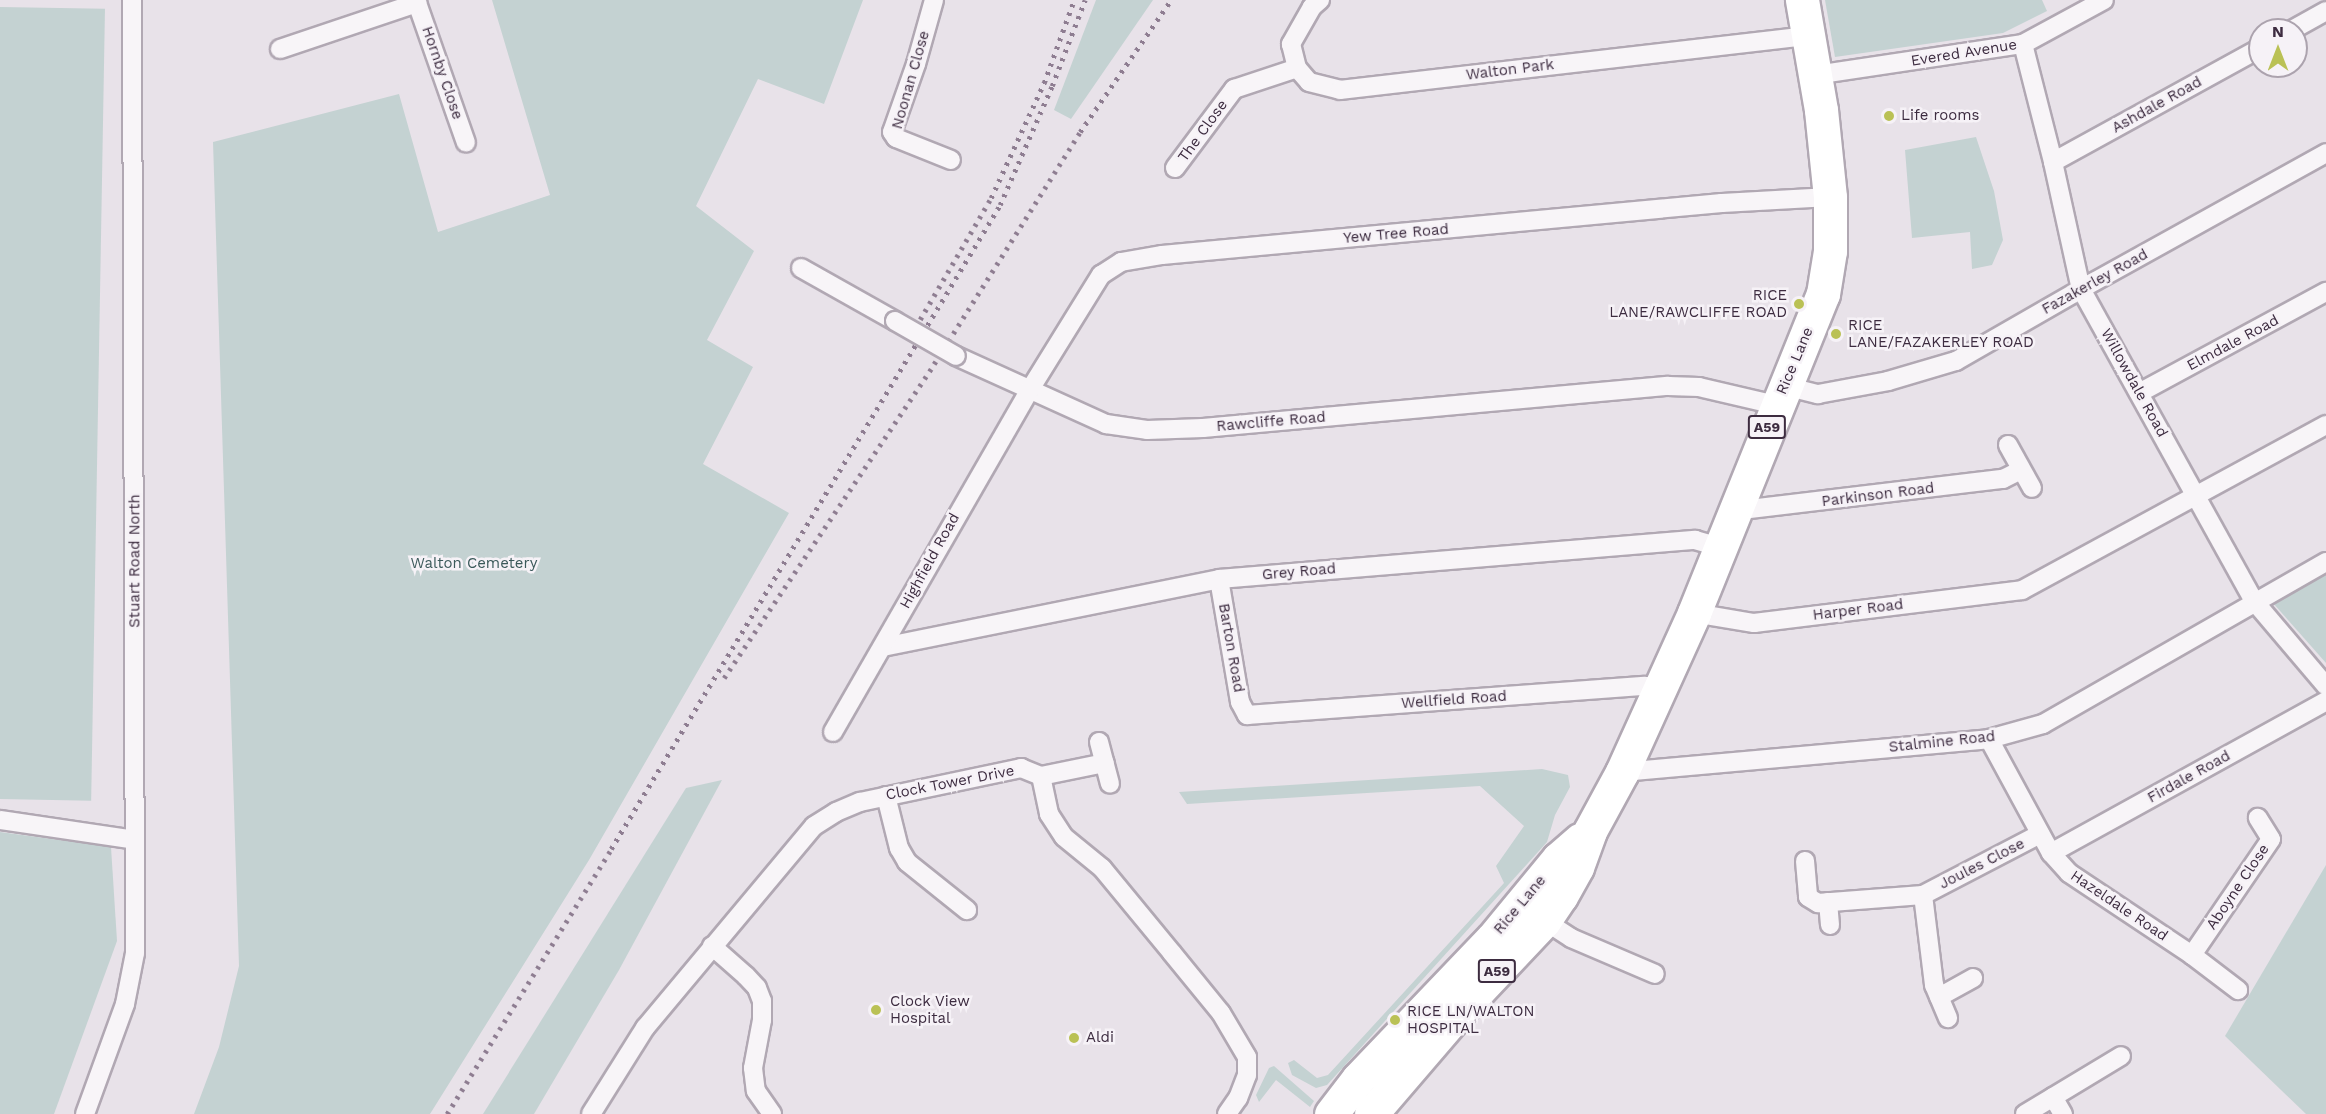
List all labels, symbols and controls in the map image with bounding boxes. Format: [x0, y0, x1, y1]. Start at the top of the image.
north arrow [2248, 18, 2308, 78]
text: N [2272, 22, 2284, 41]
street label: Hornby Close [418, 24, 466, 122]
street label: Noonan Close [888, 29, 934, 131]
street label: Evered Avenue [1909, 36, 2019, 70]
street label: Walton Park [1465, 56, 1555, 84]
street label: Ashdale Road [2109, 73, 2205, 137]
street label: The Close [1174, 96, 1232, 166]
place label: Life rooms [1901, 107, 1979, 125]
marker: Life rooms [1882, 109, 1896, 123]
street label: Yew Tree Road [1342, 220, 1450, 248]
street label: Fazakerley Road [2039, 245, 2151, 319]
place label: RICE LANE/RAWCLIFFE ROAD [1609, 286, 1787, 321]
marker: RICE LANE/RAWCLIFFE ROAD [1792, 297, 1806, 311]
street label: Elmdale Road [2184, 311, 2282, 375]
place label: RICE LANE/FAZAKERLEY ROAD [1848, 316, 2034, 351]
street label: Rice Lane [1773, 325, 1817, 397]
street label: Willowdale Road [2097, 325, 2171, 441]
marker: RICE LANE/FAZAKERLEY ROAD [1829, 327, 1843, 341]
street label: Rawcliffe Road [1216, 408, 1326, 436]
road number: A59 [1748, 416, 1786, 438]
street label: Parkinson Road [1821, 479, 1935, 511]
street label: Stuart Road North [126, 494, 144, 628]
street label: Highfield Road [896, 510, 964, 612]
park label: Walton Cemetery [411, 555, 537, 573]
street label: Grey Road [1261, 560, 1337, 584]
street label: Harper Road [1812, 595, 1904, 625]
street label: Barton Road [1214, 602, 1248, 694]
street label: Wellfield Road [1400, 687, 1508, 713]
street label: Stalmine Road [1888, 727, 1996, 757]
street label: Firdale Road [2144, 747, 2234, 807]
street label: Clock Tower Drive [884, 762, 1016, 804]
street label: Joules Close [1936, 835, 2028, 893]
street label: Aboyne Close [2203, 841, 2273, 933]
street label: Hazeldale Road [2067, 867, 2171, 945]
street label: Rice Lane [1490, 872, 1550, 938]
road number: A59 [1478, 960, 1516, 982]
place label: Clock View Hospital [890, 992, 971, 1027]
marker: Clock View Hospital [867, 1001, 885, 1019]
place label: RICE LN/WALTON HOSPITAL [1407, 1002, 1534, 1037]
marker: RICE LN/WALTON HOSPITAL [1388, 1013, 1402, 1027]
place label: Aldi [1086, 1029, 1114, 1047]
marker: Aldi [1067, 1031, 1081, 1045]

